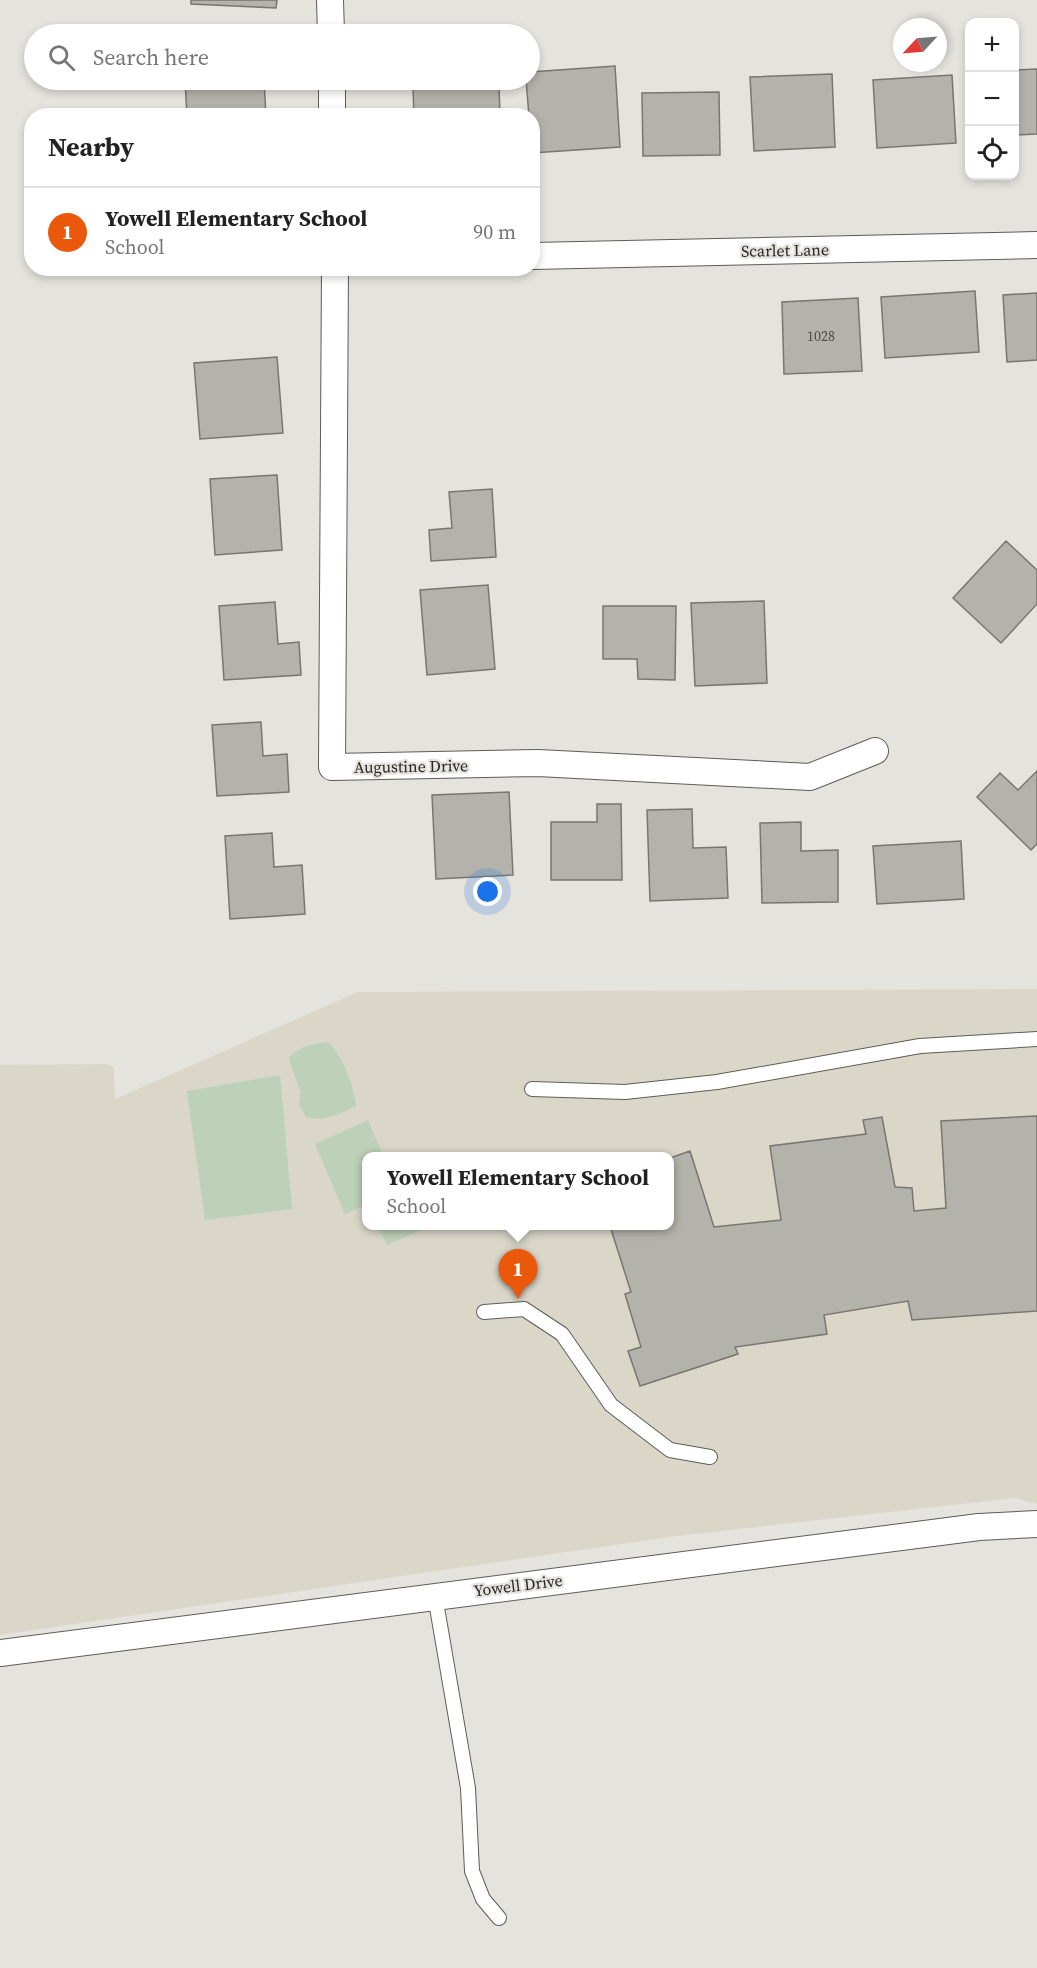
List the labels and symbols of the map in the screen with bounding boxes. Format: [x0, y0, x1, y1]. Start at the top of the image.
north arrow [893, 18, 947, 72]
street label: Scarlet Lane [741, 238, 829, 262]
house number: 1028 [807, 326, 835, 346]
street label: Augustine Drive [354, 754, 468, 778]
your location [473, 877, 502, 906]
pin: 1 [498, 1250, 538, 1299]
street label: Yowell Drive [472, 1569, 564, 1601]

